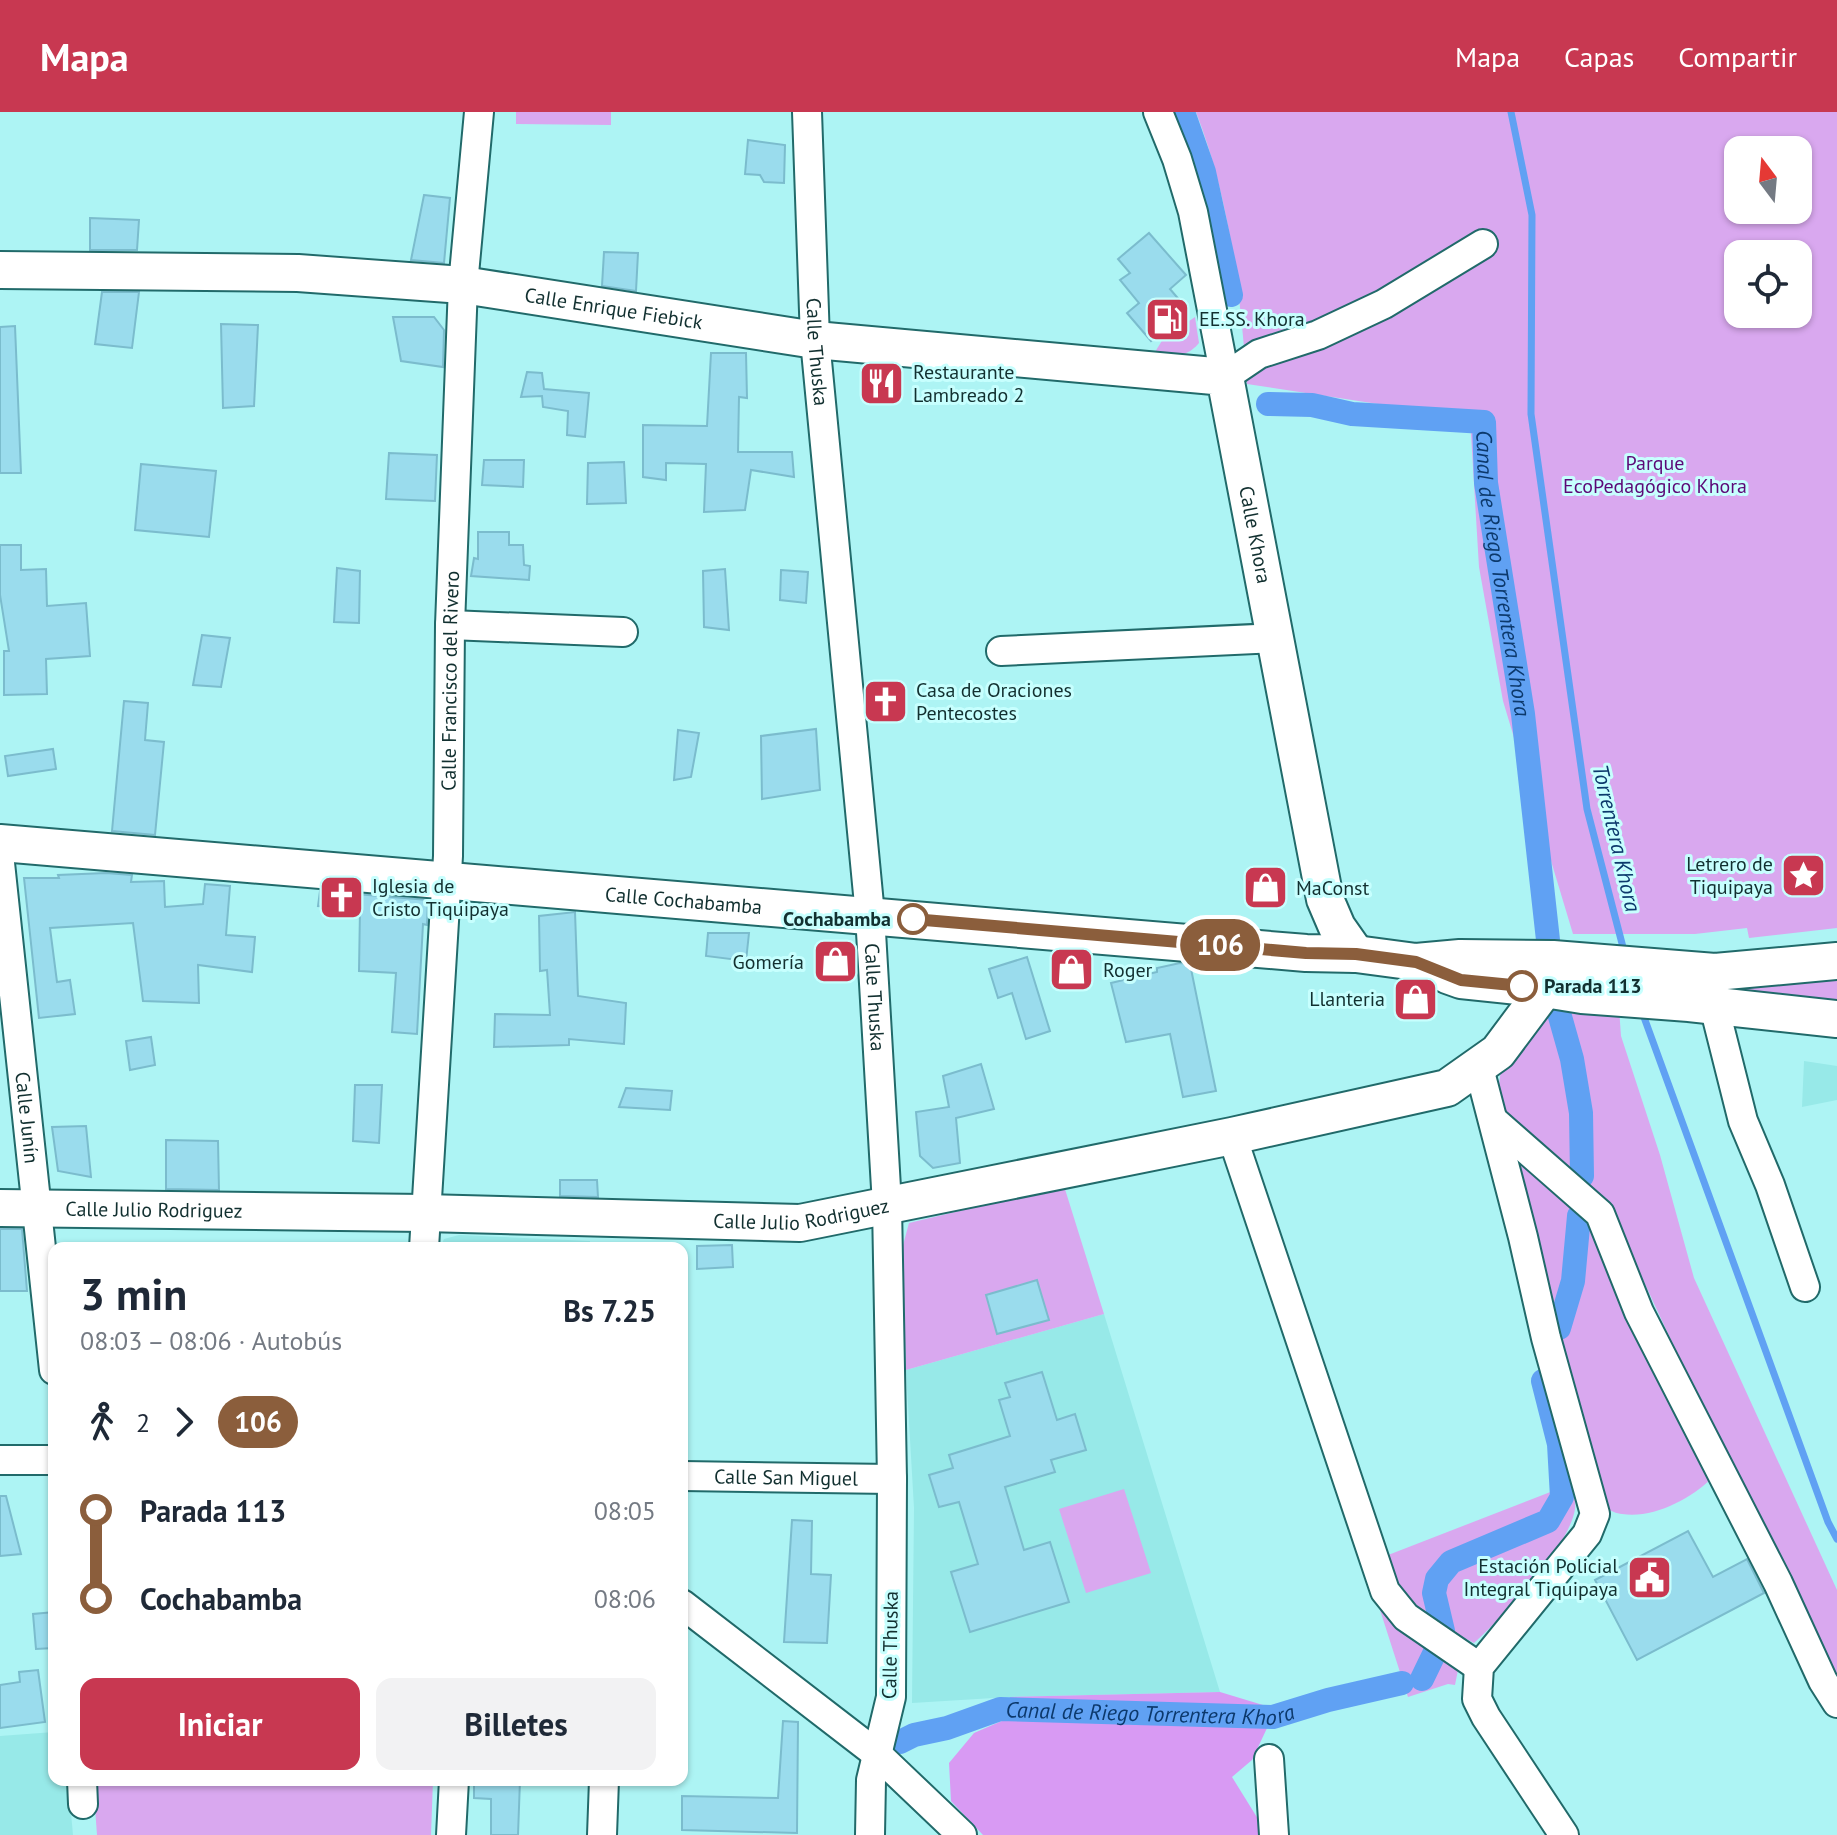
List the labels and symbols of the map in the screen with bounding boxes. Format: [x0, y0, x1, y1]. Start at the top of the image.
north arrow [1724, 136, 1812, 224]
street label: Calle Enrique Fiebick [523, 282, 705, 335]
fuel station icon: EE.SS. Khora [1144, 295, 1192, 343]
street label: Calle Thuska [801, 297, 834, 407]
place label: EE.SS. Khora [1199, 306, 1305, 332]
place label: Restaurante Lambreado 2 [913, 359, 1025, 408]
restaurant icon: Restaurante Lambreado 2 [858, 360, 906, 408]
water label: Canal de Riego Torrentera Khora [1470, 430, 1537, 719]
park label: Parque EcoPedagógico Khora [1563, 450, 1747, 499]
street label: Calle Khora [1233, 484, 1277, 586]
street label: Calle Francisco del Rivero [436, 570, 465, 791]
church icon: Casa de Oraciones Pentecostes [861, 677, 909, 725]
place label: Casa de Oraciones Pentecostes [916, 677, 1072, 726]
water label: Torrentera Khora [1586, 762, 1648, 915]
place label: Letrero de Tiquipaya [1686, 851, 1773, 900]
place icon: Letrero de Tiquipaya [1780, 851, 1828, 899]
shop icon: MaConst [1241, 864, 1289, 912]
place label: Iglesia de Cristo Tiquipaya [372, 873, 509, 922]
church icon: Iglesia de Cristo Tiquipaya [317, 874, 365, 922]
place label: MaConst [1296, 875, 1370, 901]
street label: Calle Cochabamba [604, 881, 763, 920]
marker: Cochabamba [898, 904, 928, 934]
place label: Cochabamba [783, 906, 891, 932]
line badge: 106 [1174, 919, 1266, 971]
shop icon: Gomería [811, 938, 859, 986]
street label: Calle Thuska [859, 942, 891, 1052]
shop icon: Roger [1048, 946, 1096, 994]
place label: Gomería [733, 949, 804, 975]
place label: Roger [1103, 957, 1153, 983]
marker: Parada 113 [1507, 971, 1537, 1001]
place label: Parada 113 [1544, 973, 1642, 999]
shop icon: Llanteria [1392, 975, 1440, 1023]
place label: Llanteria [1309, 986, 1385, 1012]
street label: Calle Junín [9, 1070, 45, 1165]
street label: Calle Julio Rodriguez [713, 1192, 891, 1236]
street label: Calle Julio Rodriguez [65, 1196, 243, 1224]
street label: Calle San Miguel [714, 1463, 858, 1492]
place label: Estación Policial Integral Tiquipaya [1463, 1553, 1618, 1602]
public building icon: Estación Policial Integral Tiquipaya [1625, 1554, 1673, 1602]
street label: Calle Thuska [876, 1591, 904, 1699]
water label: Canal de Riego Torrentera Khora [1005, 1695, 1298, 1731]

